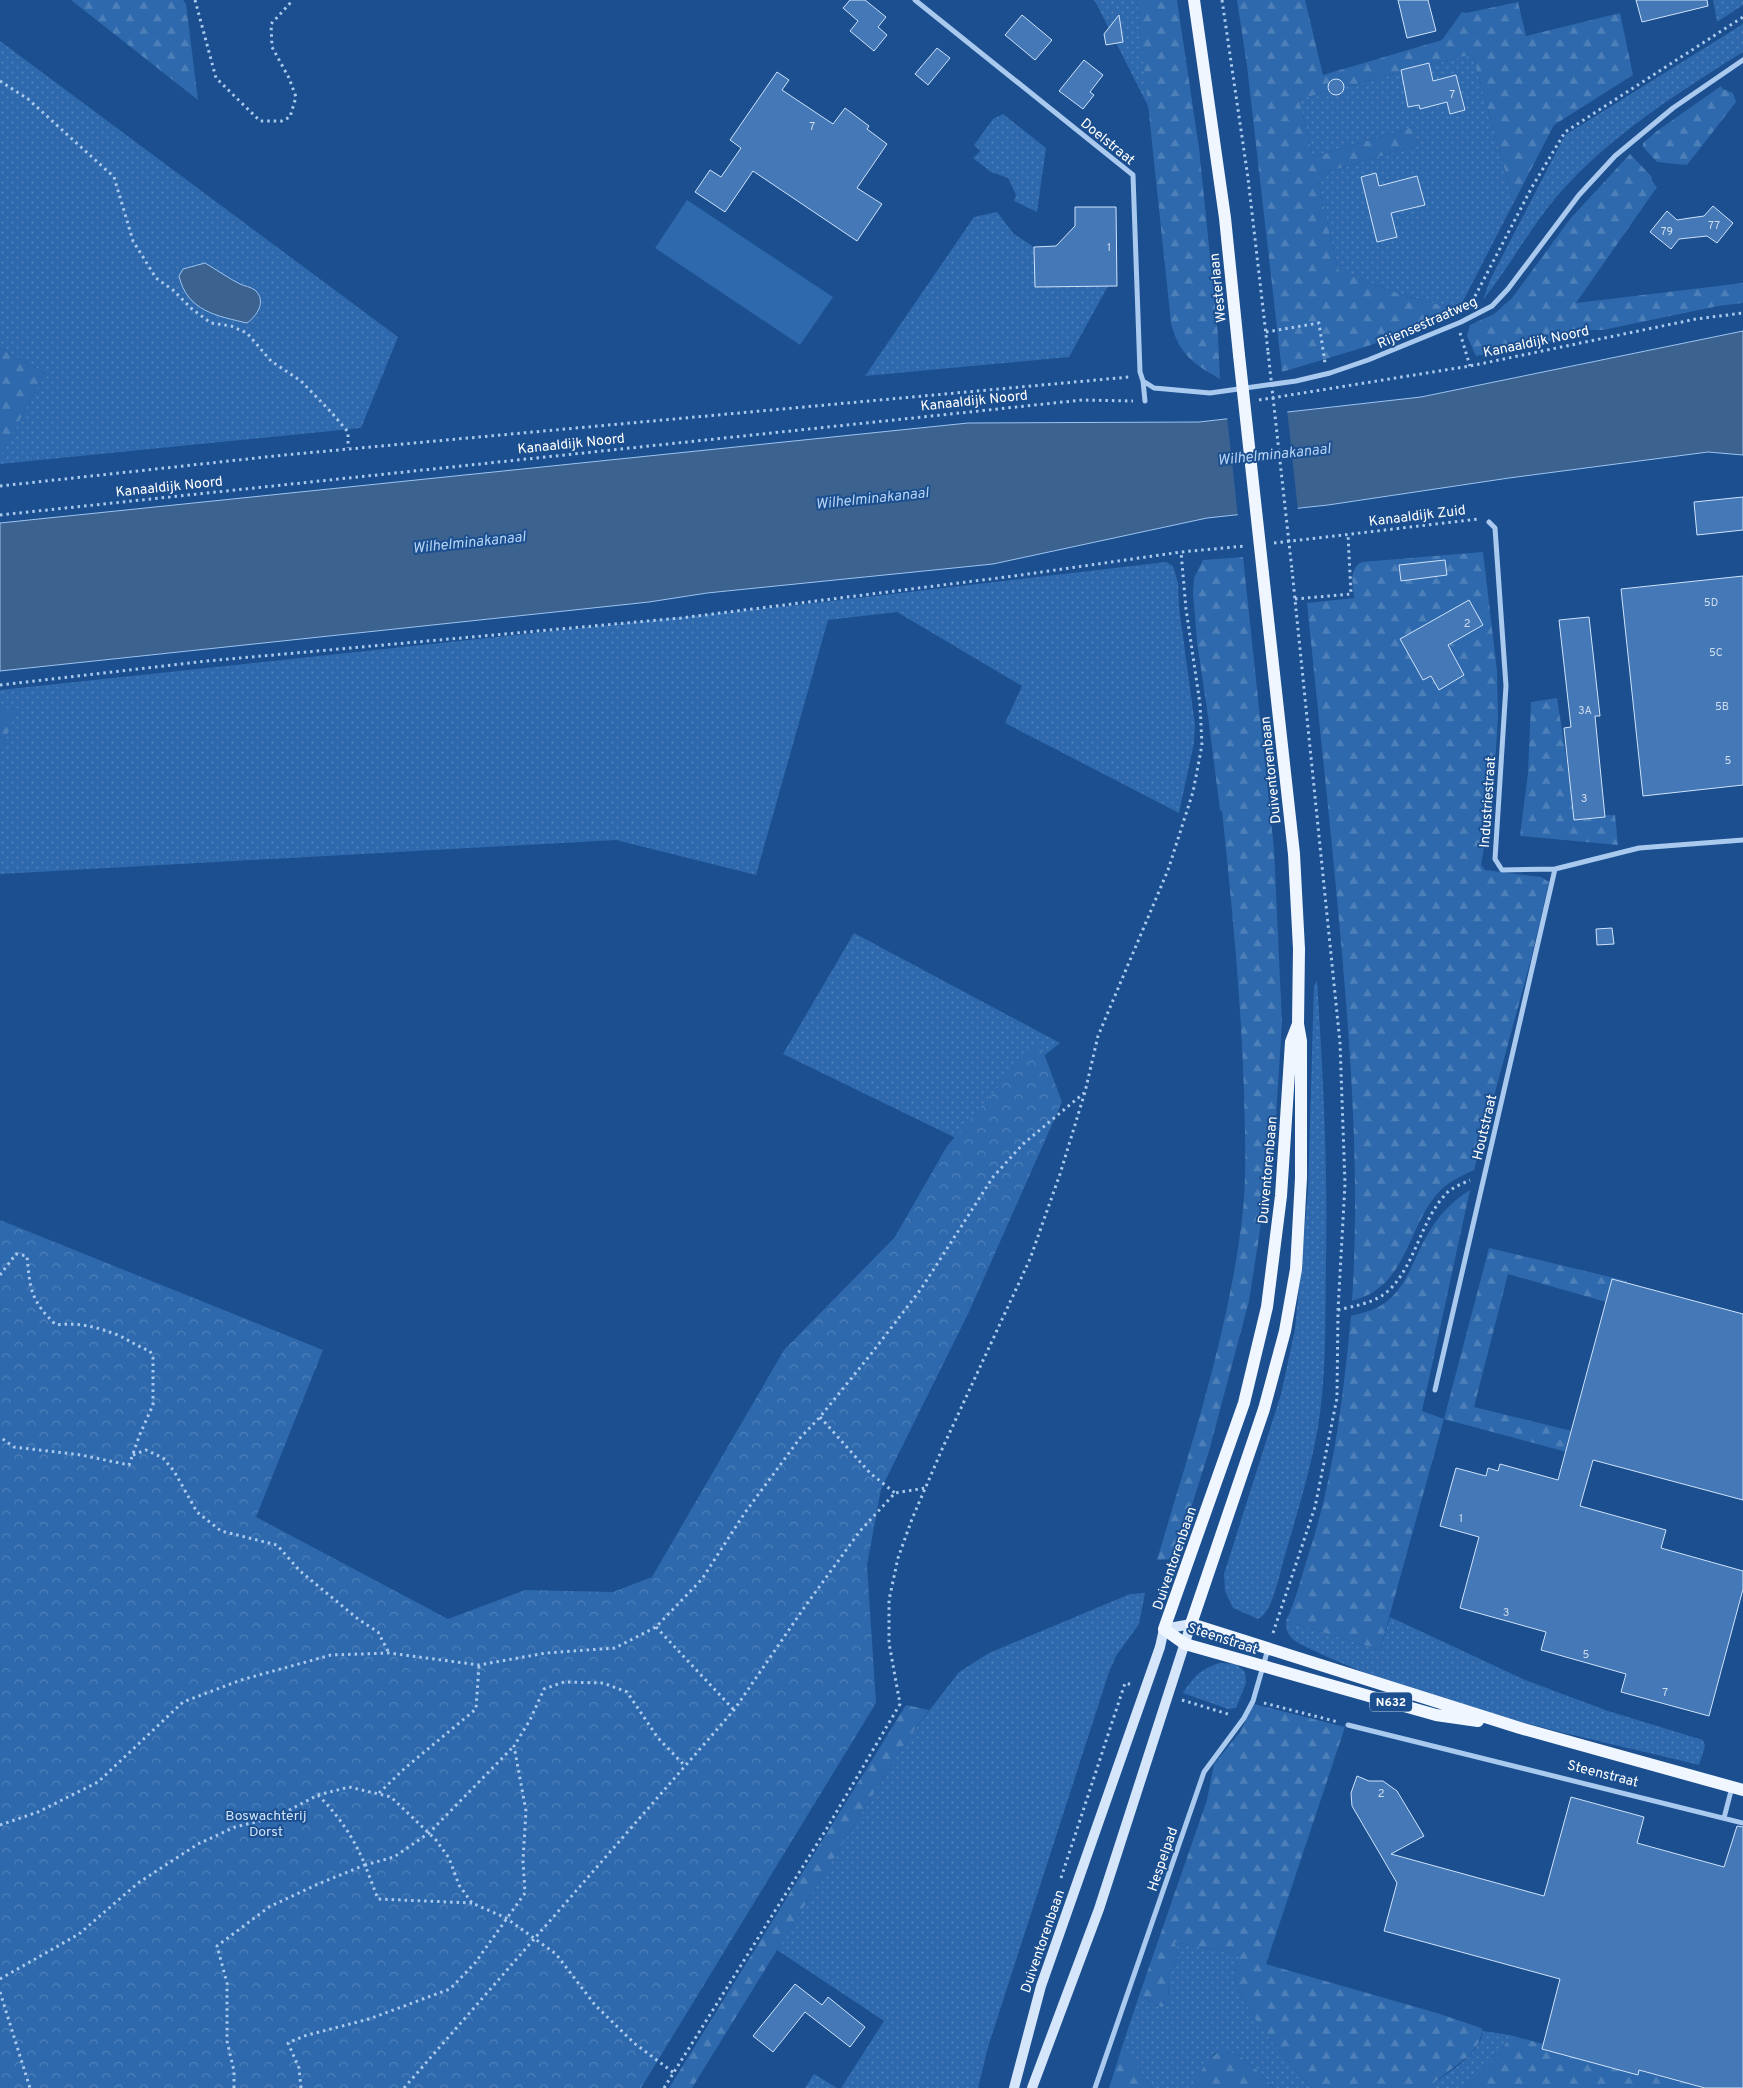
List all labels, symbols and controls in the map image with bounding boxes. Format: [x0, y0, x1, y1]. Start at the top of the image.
house number: 7 [1449, 88, 1455, 102]
street label: Doelstraat [1077, 115, 1138, 169]
house number: 7 [809, 120, 815, 134]
house number: 77 [1708, 219, 1720, 233]
house number: 79 [1661, 225, 1673, 239]
house number: 1 [1107, 241, 1111, 255]
street label: Westerlaan [1206, 252, 1231, 324]
street label: Rijensestraatweg [1375, 294, 1480, 353]
street label: Kanaaldijk Noord [1482, 323, 1591, 362]
street label: Kanaaldijk Noord [920, 387, 1029, 416]
street label: Kanaaldijk Noord [517, 430, 626, 459]
water label: Wilhelminakanaal [1217, 440, 1333, 471]
street label: Kanaaldijk Noord [115, 473, 224, 502]
water label: Wilhelminakanaal [815, 484, 931, 515]
street label: Kanaaldijk Zuid [1368, 502, 1467, 531]
water label: Wilhelminakanaal [412, 528, 528, 559]
house number: 5D [1704, 596, 1718, 610]
house number: 2 [1464, 617, 1470, 631]
house number: 5C [1709, 646, 1723, 660]
house number: 5B [1715, 700, 1729, 714]
house number: 3A [1578, 704, 1592, 718]
street label: Duiventorenbaan [1257, 715, 1286, 824]
house number: 5 [1725, 754, 1732, 768]
street label: Industriestraat [1477, 756, 1500, 848]
house number: 3 [1581, 792, 1587, 806]
street label: Houtstraat [1470, 1093, 1501, 1162]
street label: Duiventorenbaan [1255, 1116, 1282, 1225]
street label: Duiventorenbaan [1150, 1505, 1201, 1612]
house number: 1 [1459, 1512, 1463, 1526]
house number: 3 [1503, 1606, 1509, 1620]
street label: Steenstraat [1185, 1620, 1260, 1659]
house number: 5 [1583, 1648, 1590, 1662]
house number: 7 [1662, 1686, 1668, 1700]
road number: N632 [1370, 1692, 1412, 1711]
street label: Steenstraat [1565, 1757, 1640, 1792]
house number: 2 [1378, 1787, 1384, 1801]
park label: Boswachterij Dorst [225, 1808, 307, 1841]
street label: Hespelpad [1145, 1825, 1182, 1894]
street label: Duiventorenbaan [1018, 1888, 1069, 1995]

